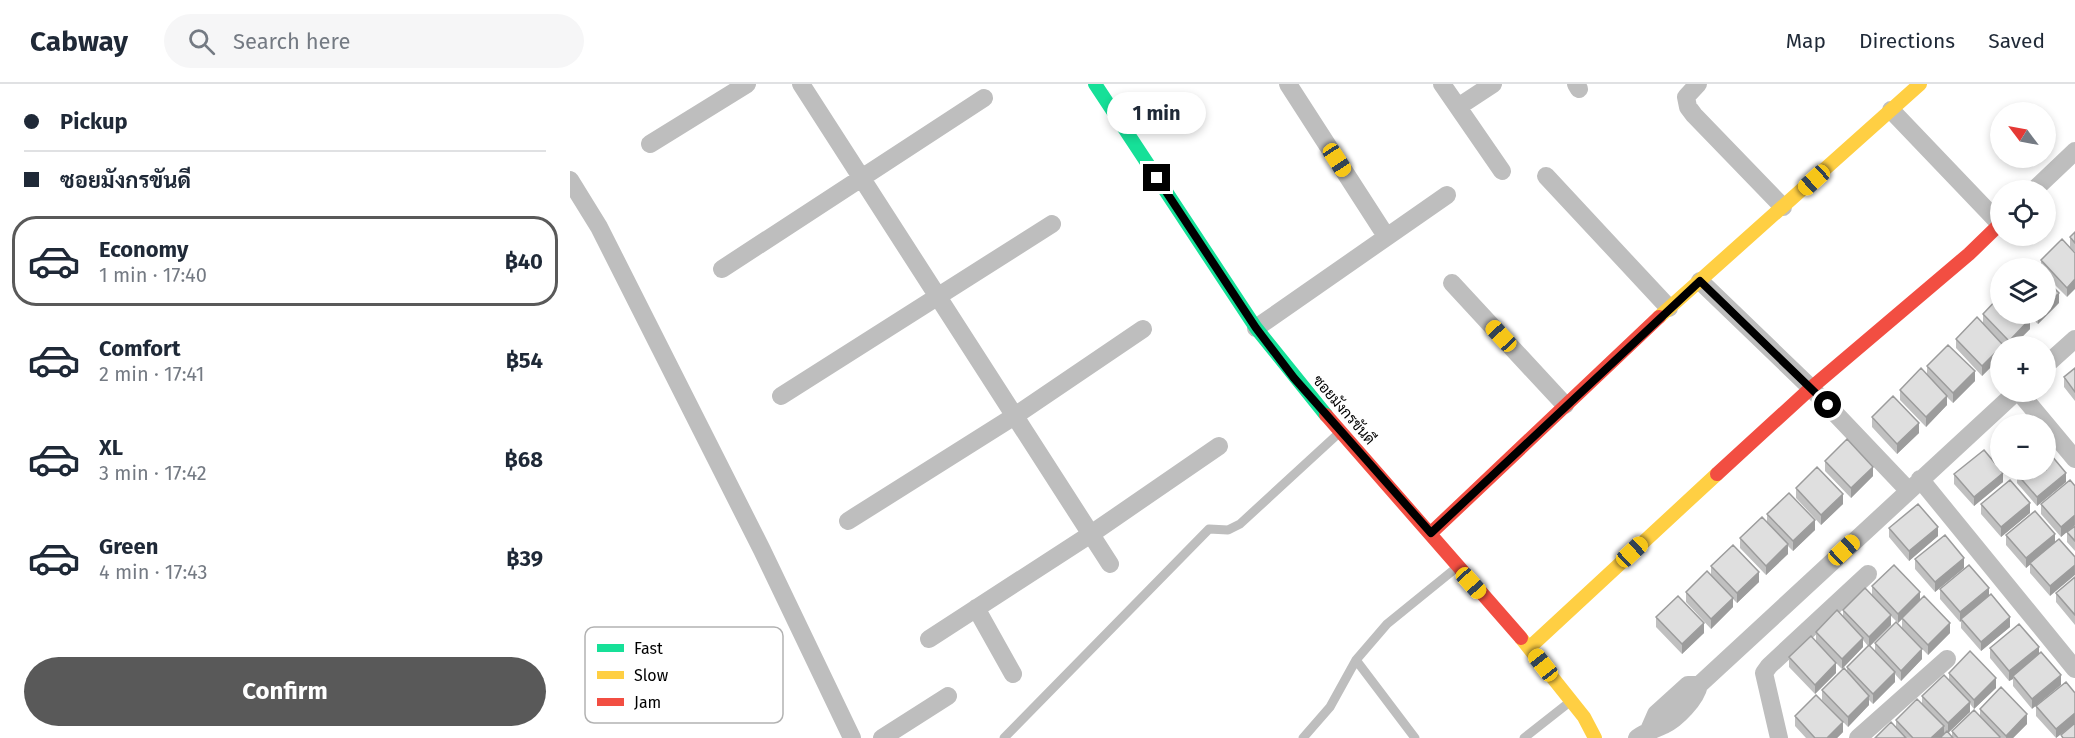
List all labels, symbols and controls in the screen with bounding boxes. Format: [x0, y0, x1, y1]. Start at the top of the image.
search box [164, 14, 584, 68]
text: Cabway [30, 25, 128, 58]
icon: search [185, 25, 218, 58]
text: Search here [233, 28, 350, 55]
text: Map [1786, 28, 1826, 54]
text: Directions [1859, 28, 1955, 54]
text: Saved [1988, 28, 2045, 54]
callout: 1 min [1108, 91, 1206, 133]
text: 1 min [1132, 101, 1181, 125]
north arrow [1990, 102, 2056, 168]
map controls [1990, 102, 2056, 480]
text: Pickup [60, 108, 128, 135]
car [1320, 140, 1354, 180]
car [1795, 161, 1833, 199]
route end [1143, 164, 1170, 191]
text: ซอยมังกรขันดี [60, 167, 191, 194]
button: locate [1990, 180, 2056, 246]
icon: car [27, 234, 81, 288]
text: Economy [99, 236, 188, 263]
text: ฿40 [505, 248, 543, 275]
button: layers [1990, 258, 2056, 324]
text: 1 min · 17:40 [99, 263, 207, 287]
car [1482, 317, 1520, 355]
icon: car [27, 333, 81, 387]
text: Comfort [99, 335, 180, 362]
button: + [1990, 336, 2056, 402]
text: ฿54 [506, 347, 543, 374]
text: 2 min · 17:41 [99, 362, 204, 386]
street label: ซอยมังกรขันดี [1309, 371, 1380, 448]
route start [1814, 391, 1841, 418]
button: − [1990, 414, 2056, 480]
icon: car [27, 432, 81, 486]
text: XL [99, 434, 123, 461]
text: ฿68 [505, 446, 543, 473]
text: 3 min · 17:42 [99, 461, 207, 485]
icon: car [27, 531, 81, 585]
car [1825, 531, 1863, 569]
text: Green [99, 533, 158, 560]
car [1613, 533, 1651, 571]
text: ฿39 [506, 545, 543, 572]
text: 4 min · 17:43 [99, 560, 207, 584]
car [1452, 564, 1490, 602]
legend [585, 627, 783, 723]
text: Fast [634, 639, 663, 658]
car [1525, 645, 1561, 685]
button: Confirm [24, 657, 546, 726]
text: Slow [634, 666, 669, 685]
text: Jam [634, 693, 661, 712]

